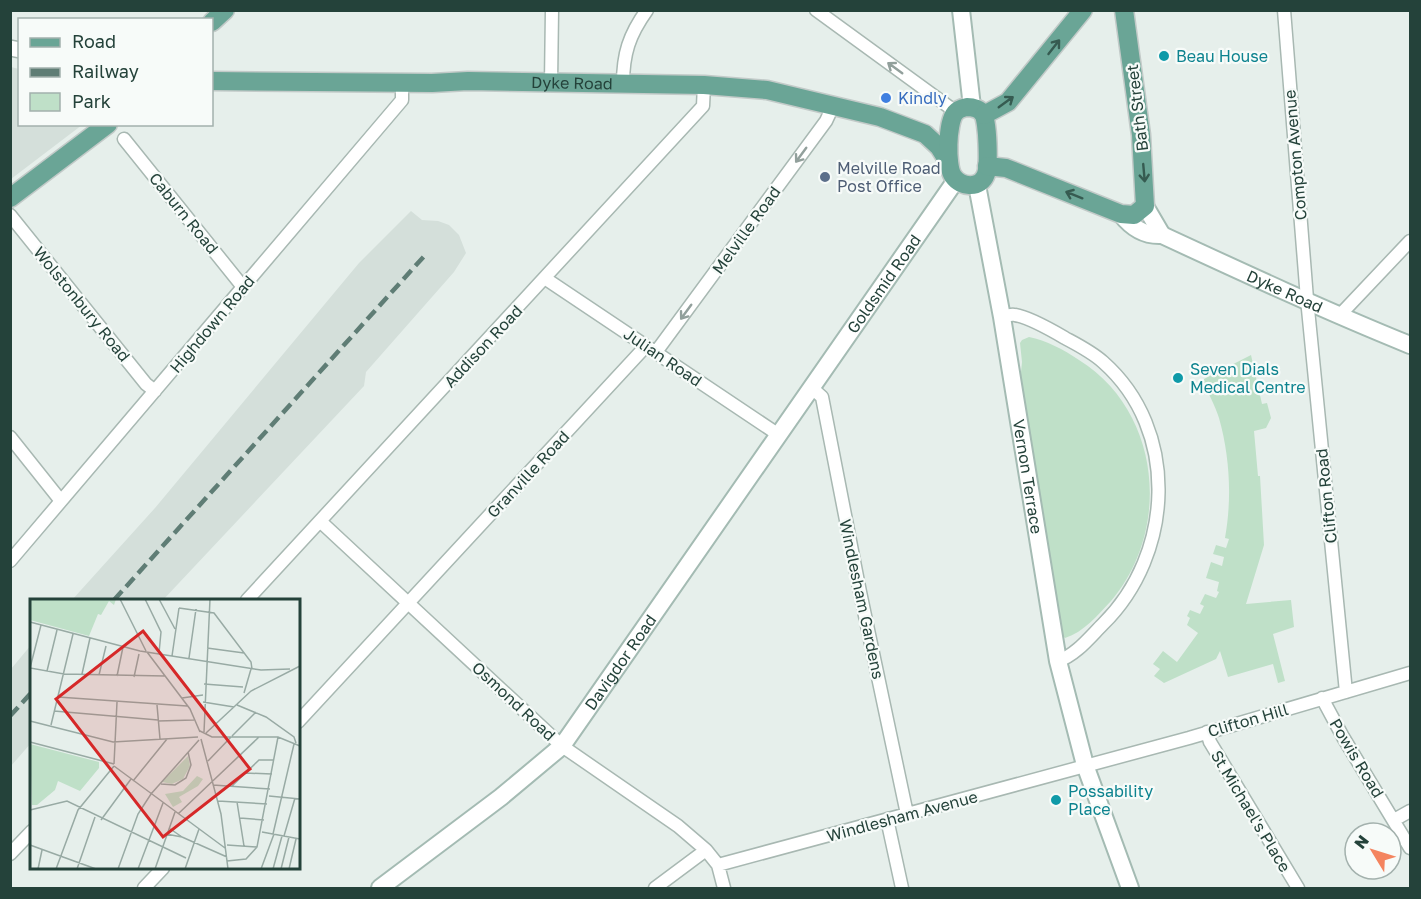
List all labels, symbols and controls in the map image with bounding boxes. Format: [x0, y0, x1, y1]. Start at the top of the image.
legend [18, 18, 213, 126]
text: Road [72, 30, 116, 52]
one-way arrow [1047, 40, 1060, 56]
place label: Beau House [1176, 46, 1268, 66]
marker: Beau House [1157, 49, 1171, 63]
text: Railway [72, 60, 139, 82]
one-way arrow [887, 62, 903, 74]
street label: Bath Street [1122, 64, 1152, 152]
street label: Dyke Road [531, 72, 613, 93]
place label: Kindly [898, 88, 947, 108]
street label: Compton Avenue [1279, 89, 1311, 221]
text: Park [72, 90, 111, 112]
marker: Kindly [879, 91, 893, 105]
one-way arrow [997, 96, 1013, 108]
one-way arrow [795, 146, 807, 162]
place label: Melville Road Post Office [837, 158, 941, 196]
one-way arrow [1139, 162, 1150, 182]
street label: Caburn Road [145, 168, 223, 258]
marker: Melville Road Post Office [818, 170, 832, 184]
street label: Melville Road [707, 182, 785, 278]
one-way arrow [1066, 189, 1084, 200]
street label: Goldsmid Road [842, 231, 925, 337]
street label: Wolstonbury Road [29, 242, 135, 366]
street label: Dyke Road [1244, 265, 1326, 317]
street label: Highdown Road [165, 271, 259, 377]
street label: Addison Road [440, 301, 526, 391]
one-way arrow [679, 303, 692, 319]
street label: Julian Road [620, 324, 706, 390]
place label: Seven Dials Medical Centre [1190, 359, 1306, 397]
marker: Seven Dials Medical Centre [1171, 371, 1185, 385]
street label: Vernon Terrace [1009, 418, 1047, 535]
street label: Granville Road [483, 426, 573, 522]
street label: Clifton Road [1311, 448, 1341, 544]
street label: Windlesham Gardens [835, 517, 889, 681]
inset map [30, 599, 300, 869]
street label: Davigdor Road [580, 611, 661, 714]
street label: Osmond Road [468, 657, 560, 745]
street label: Clifton Hill [1205, 699, 1291, 741]
street label: Powis Road [1326, 715, 1388, 801]
street label: St Michael's Place [1207, 747, 1295, 875]
place label: Possability Place [1068, 781, 1153, 819]
street label: Windlesham Avenue [824, 786, 980, 846]
marker: Possability Place [1049, 793, 1063, 807]
north arrow [1343, 821, 1403, 881]
text: N [1350, 831, 1373, 853]

